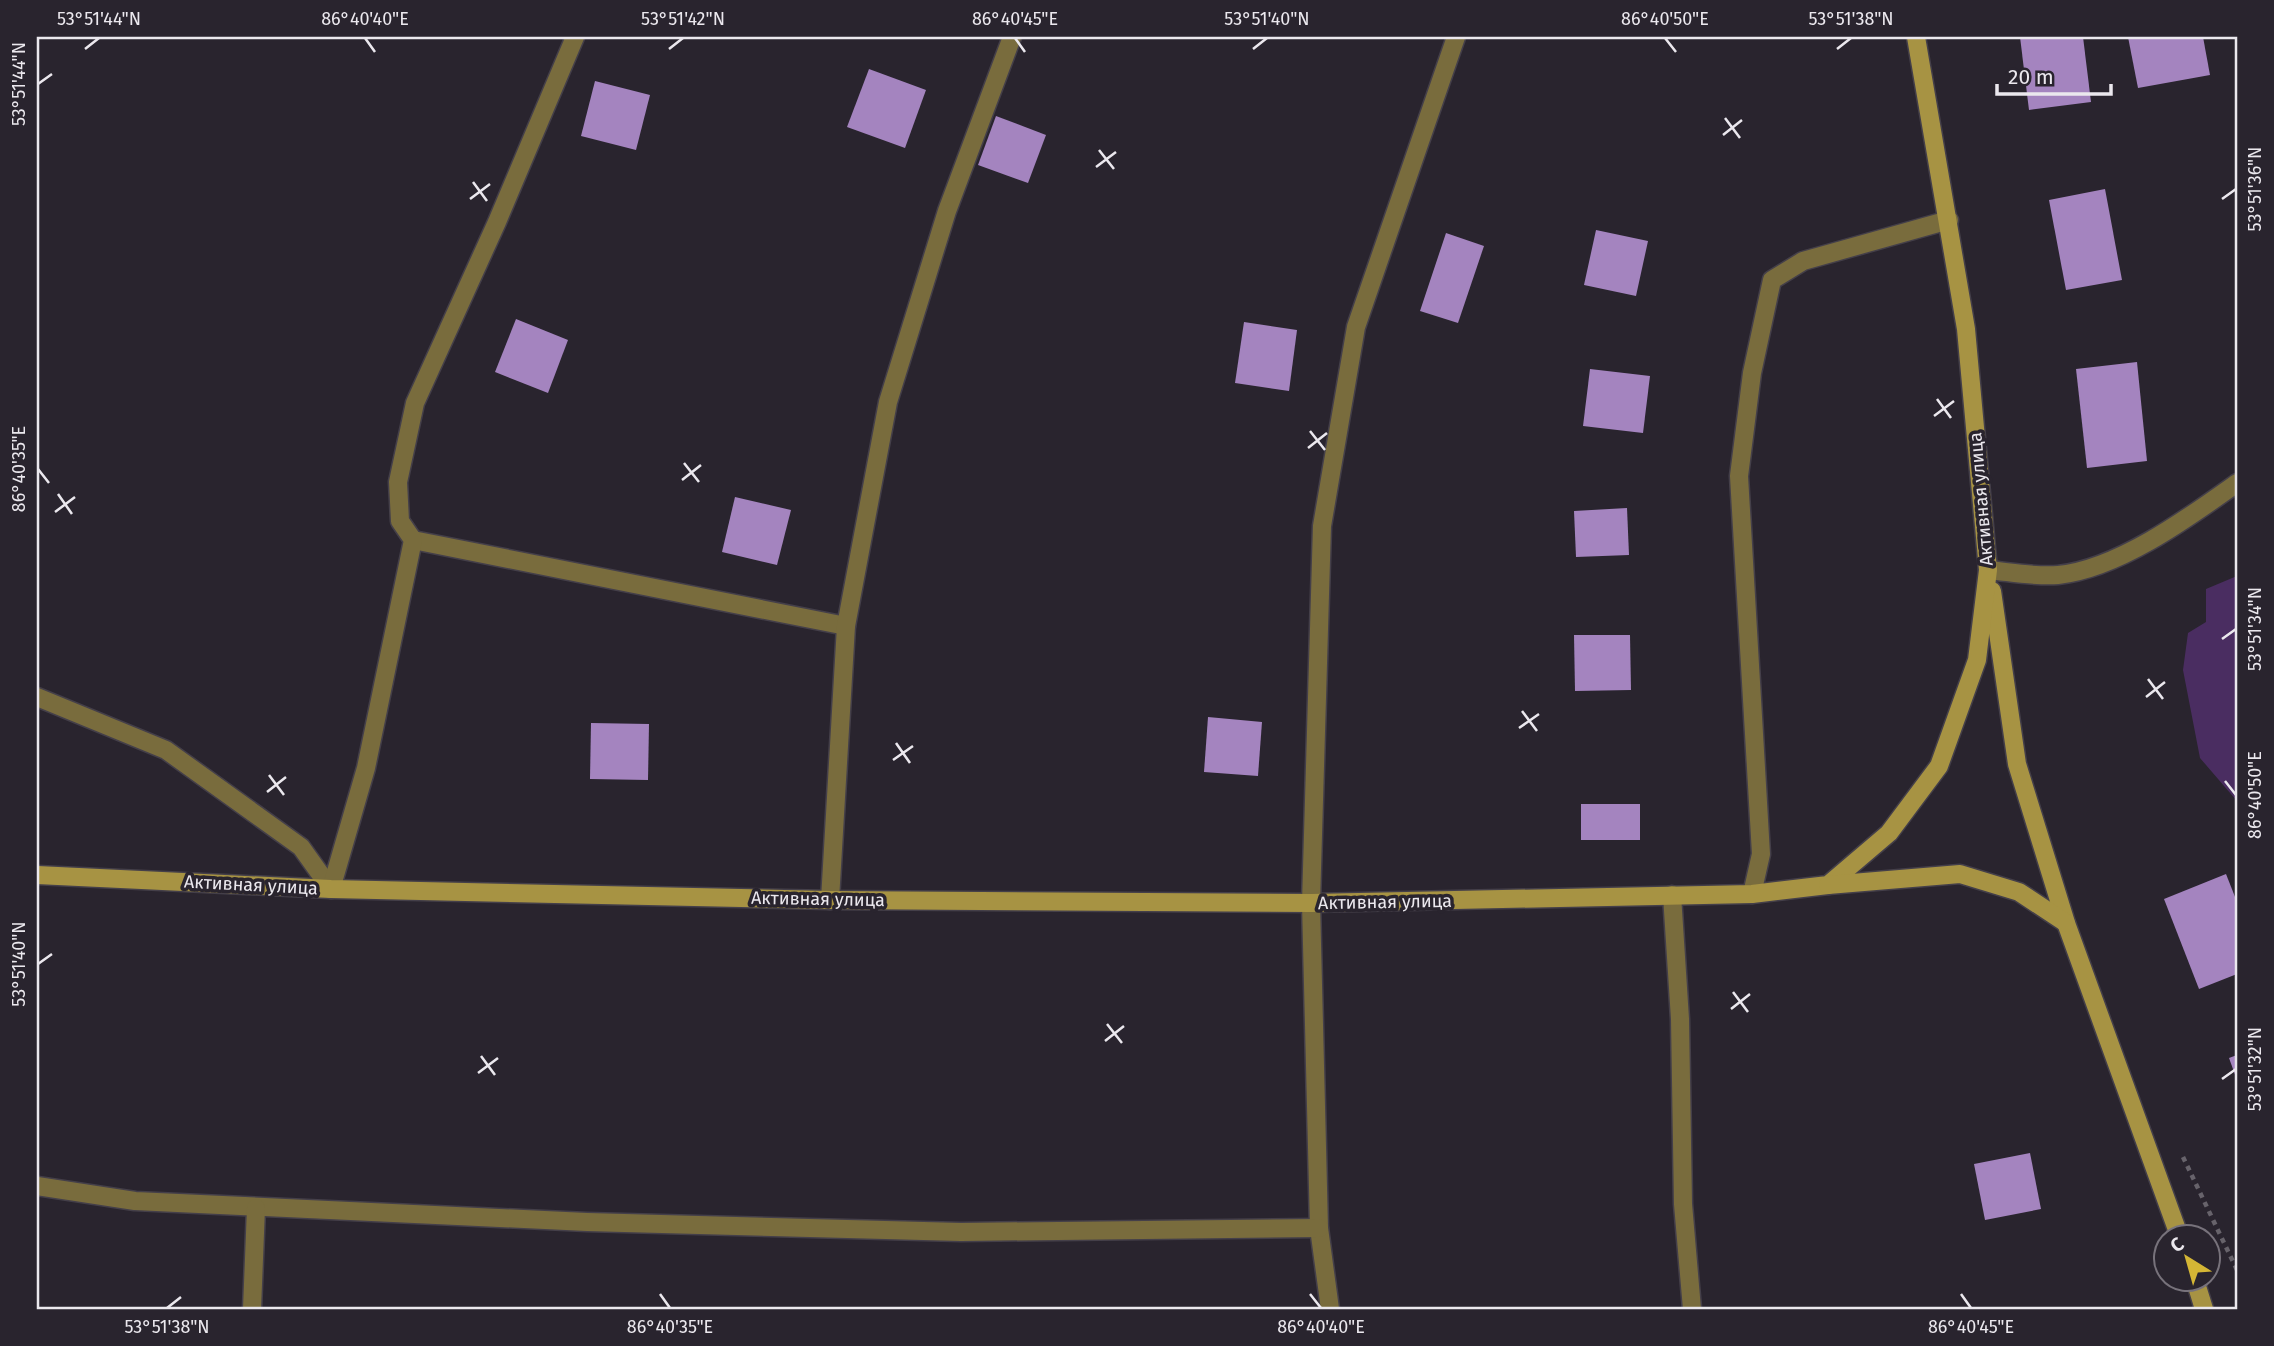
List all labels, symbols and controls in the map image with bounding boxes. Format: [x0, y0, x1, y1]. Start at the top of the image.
text: 53°51'44"N [57, 8, 141, 30]
text: 86°40'40"E [321, 8, 409, 30]
text: 53°51'42"N [641, 8, 725, 30]
text: 86°40'45"E [972, 8, 1058, 30]
text: 53°51'40"N [1224, 8, 1310, 30]
text: 86°40'50"E [1621, 8, 1709, 30]
text: 53°51'38"N [1808, 8, 1894, 30]
text: 53°51'44"N [8, 42, 30, 126]
scale bar [1997, 52, 2111, 96]
text: 20 m [2008, 64, 2054, 90]
text: 53°51'36"N [2244, 147, 2266, 231]
text: 86°40'35"E [8, 426, 30, 512]
street label: Активная улица [1964, 431, 1998, 567]
text: 53°51'34"N [2244, 587, 2266, 671]
text: 86°40'50"E [2244, 751, 2266, 839]
street label: Активная улица [184, 871, 318, 899]
street label: Активная улица [751, 887, 885, 911]
street label: Активная улица [1318, 890, 1452, 914]
text: 53°51'40"N [8, 921, 30, 1007]
text: 53°51'32"N [2244, 1027, 2266, 1111]
north arrow [2152, 1224, 2222, 1294]
text: С [2166, 1232, 2188, 1257]
text: 53°51'38"N [124, 1316, 210, 1338]
text: 86°40'35"E [627, 1316, 713, 1338]
text: 86°40'40"E [1277, 1316, 1365, 1338]
text: 86°40'45"E [1928, 1316, 2014, 1338]

